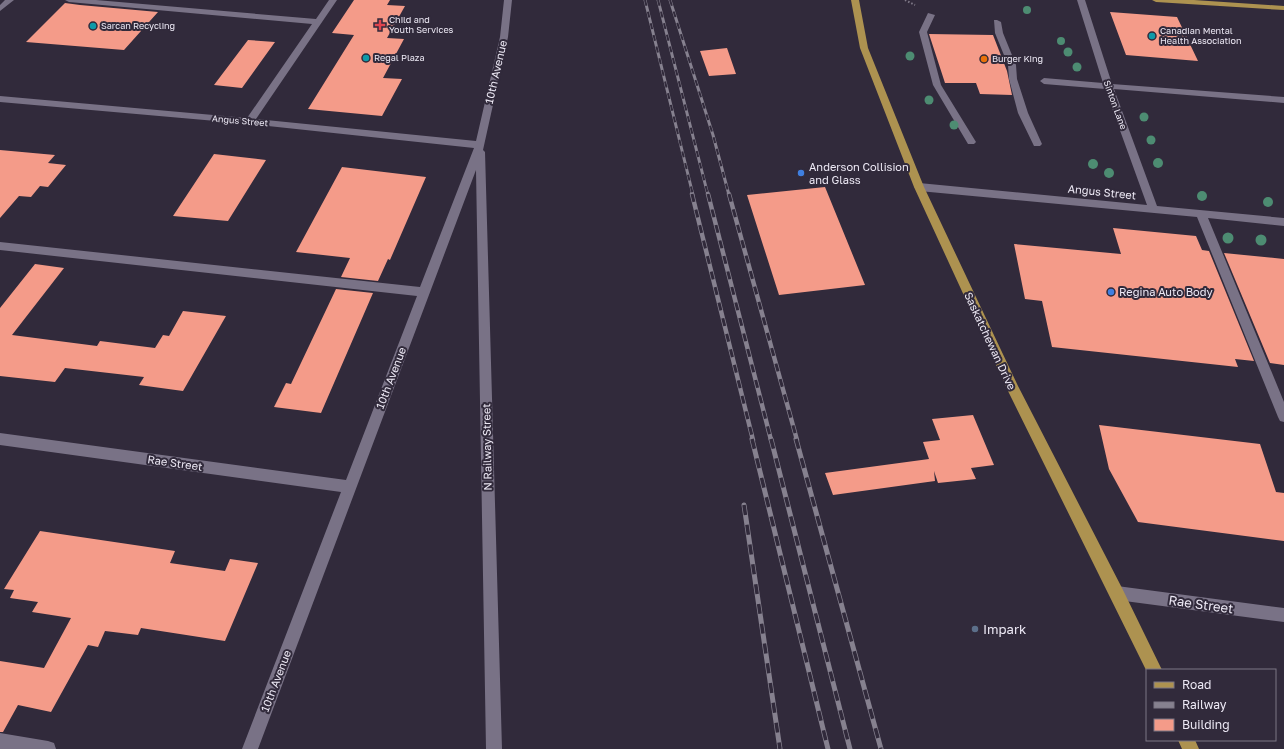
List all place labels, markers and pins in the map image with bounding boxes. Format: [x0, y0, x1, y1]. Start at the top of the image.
place label: Child and Youth Services [389, 14, 454, 35]
marker: Child and Youth Services [374, 19, 386, 31]
place label: Sarcan Recycling [101, 20, 175, 31]
marker: Sarcan Recycling [88, 21, 98, 31]
place label: Canadian Mental Health Association [1160, 25, 1241, 46]
marker: Canadian Mental Health Association [1147, 31, 1157, 41]
place label: Regal Plaza [374, 52, 425, 63]
marker: Regal Plaza [361, 53, 371, 63]
place label: Burger King [992, 53, 1043, 64]
marker: Burger King [979, 54, 989, 64]
place label: Anderson Collision and Glass [809, 160, 909, 186]
marker: Anderson Collision and Glass [796, 168, 806, 178]
place label: Regina Auto Body [1119, 285, 1213, 298]
marker: Regina Auto Body [1106, 287, 1116, 297]
place label: Impark [983, 621, 1027, 637]
marker: Impark [970, 624, 980, 634]

